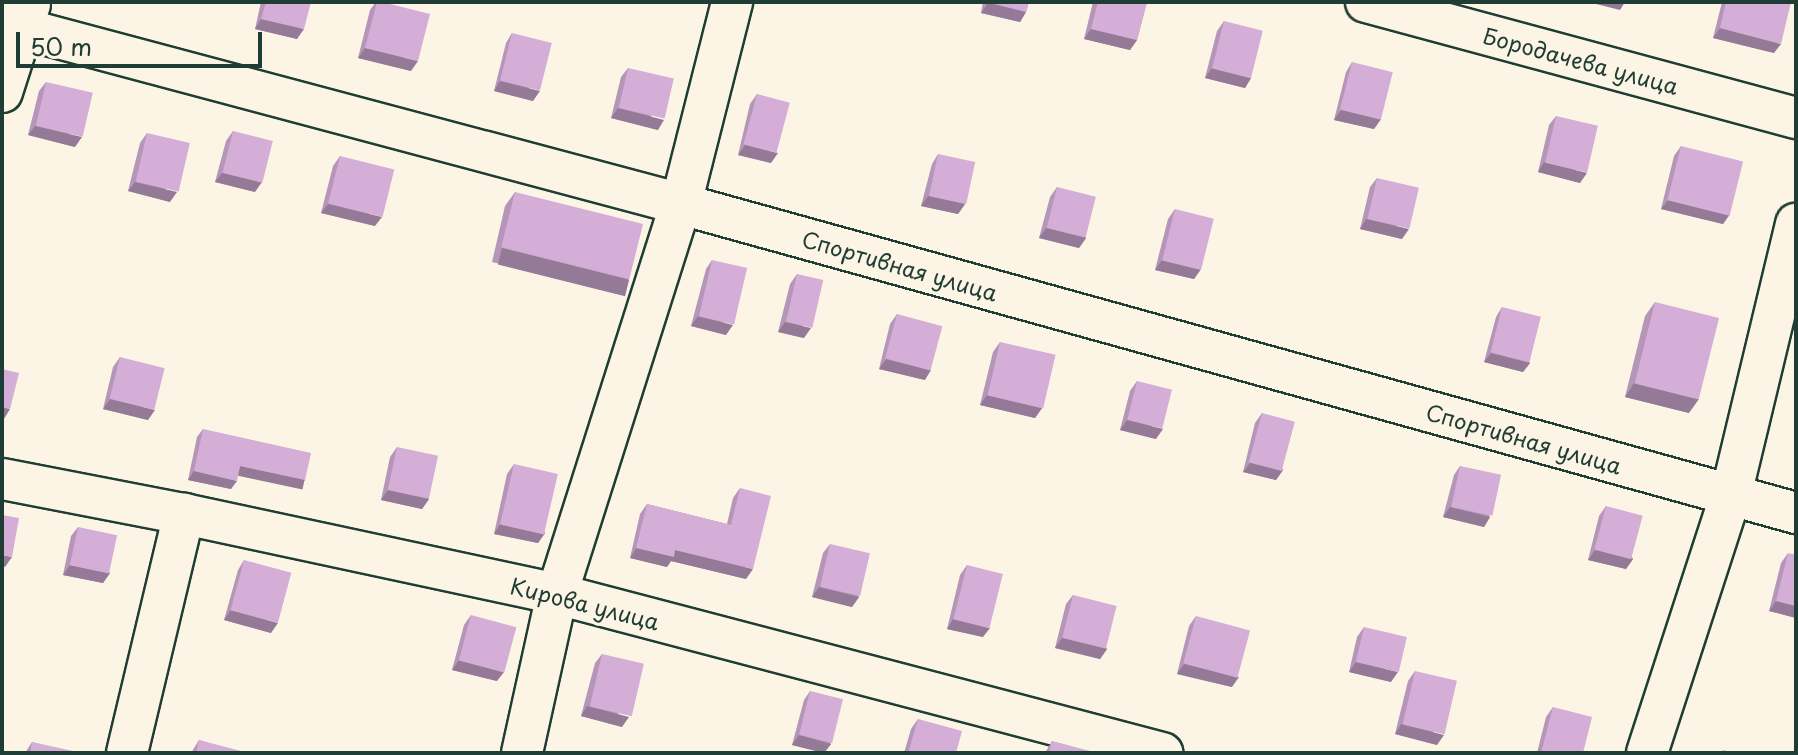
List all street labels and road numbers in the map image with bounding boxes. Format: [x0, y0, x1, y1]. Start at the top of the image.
street label: Бородачева улица [1480, 21, 1682, 99]
street label: Спортивная улица [799, 224, 1001, 306]
street label: Спортивная улица [1423, 397, 1625, 479]
street label: Кирова улица [507, 572, 663, 634]

